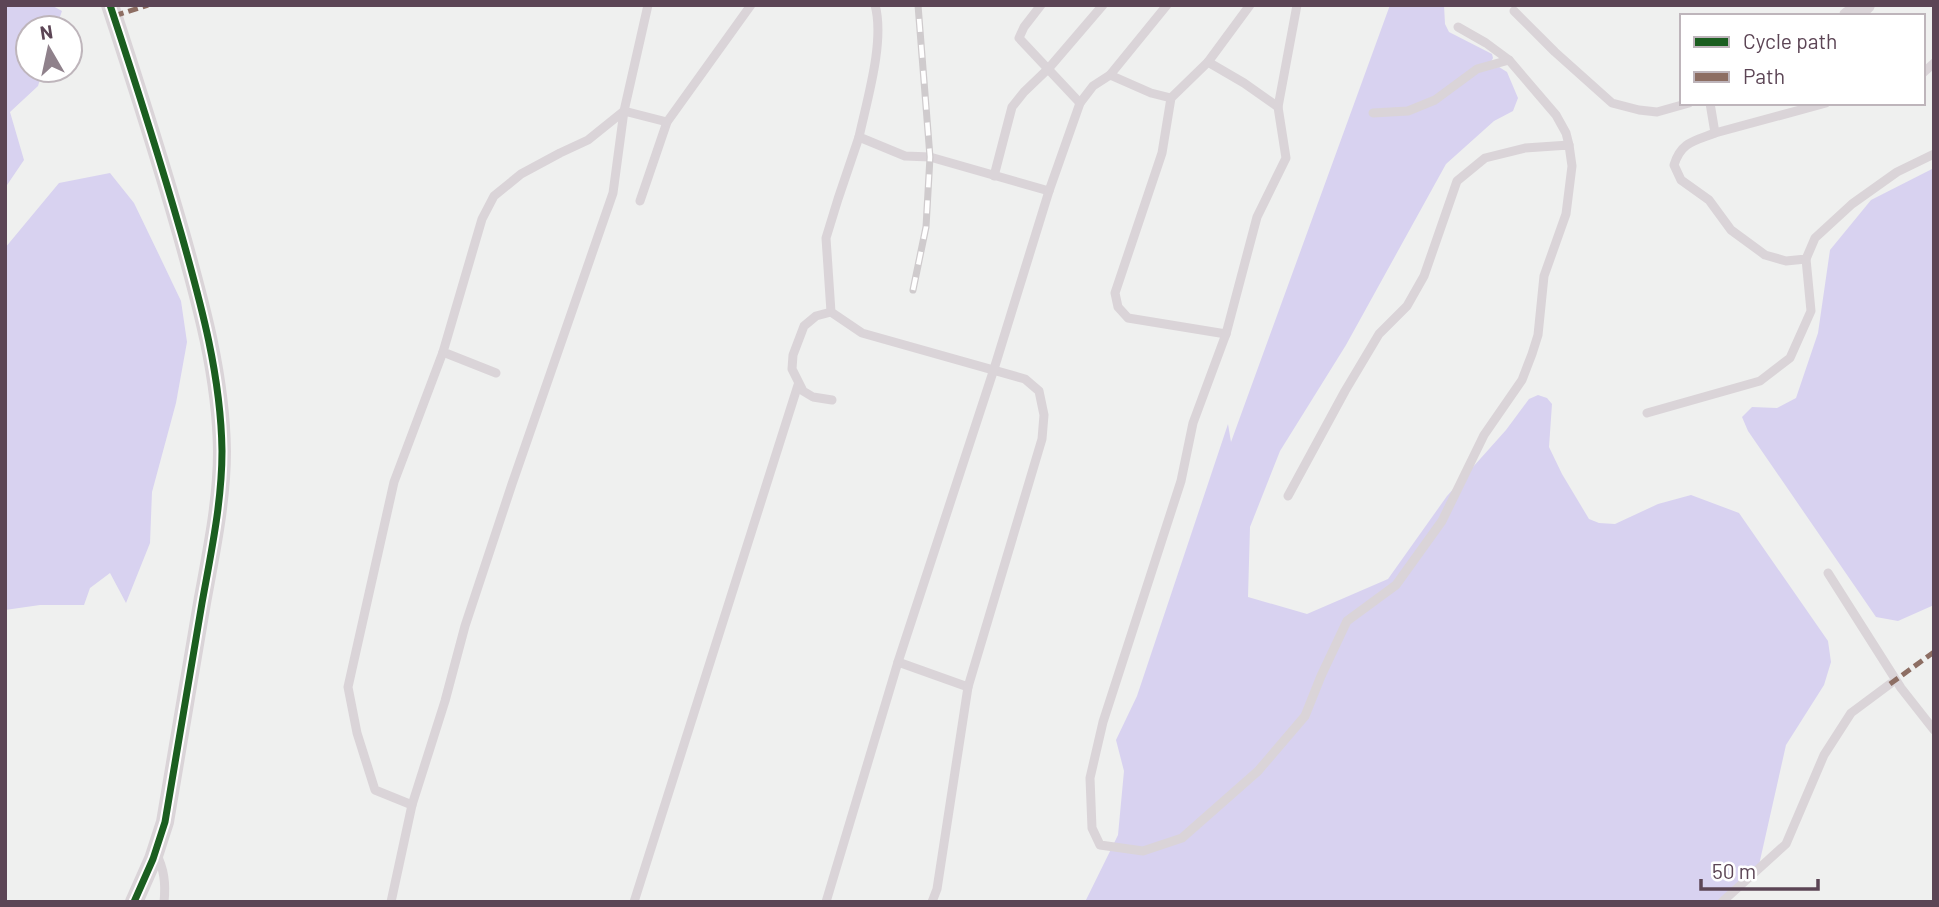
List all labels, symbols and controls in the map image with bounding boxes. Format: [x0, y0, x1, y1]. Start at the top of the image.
north arrow [14, 14, 84, 84]
legend [1680, 14, 1925, 105]
text: N [38, 19, 54, 44]
text: Cycle path [1743, 28, 1837, 53]
text: Path [1743, 63, 1785, 88]
scale bar [1701, 848, 1818, 892]
text: 50 m [1712, 858, 1756, 883]

